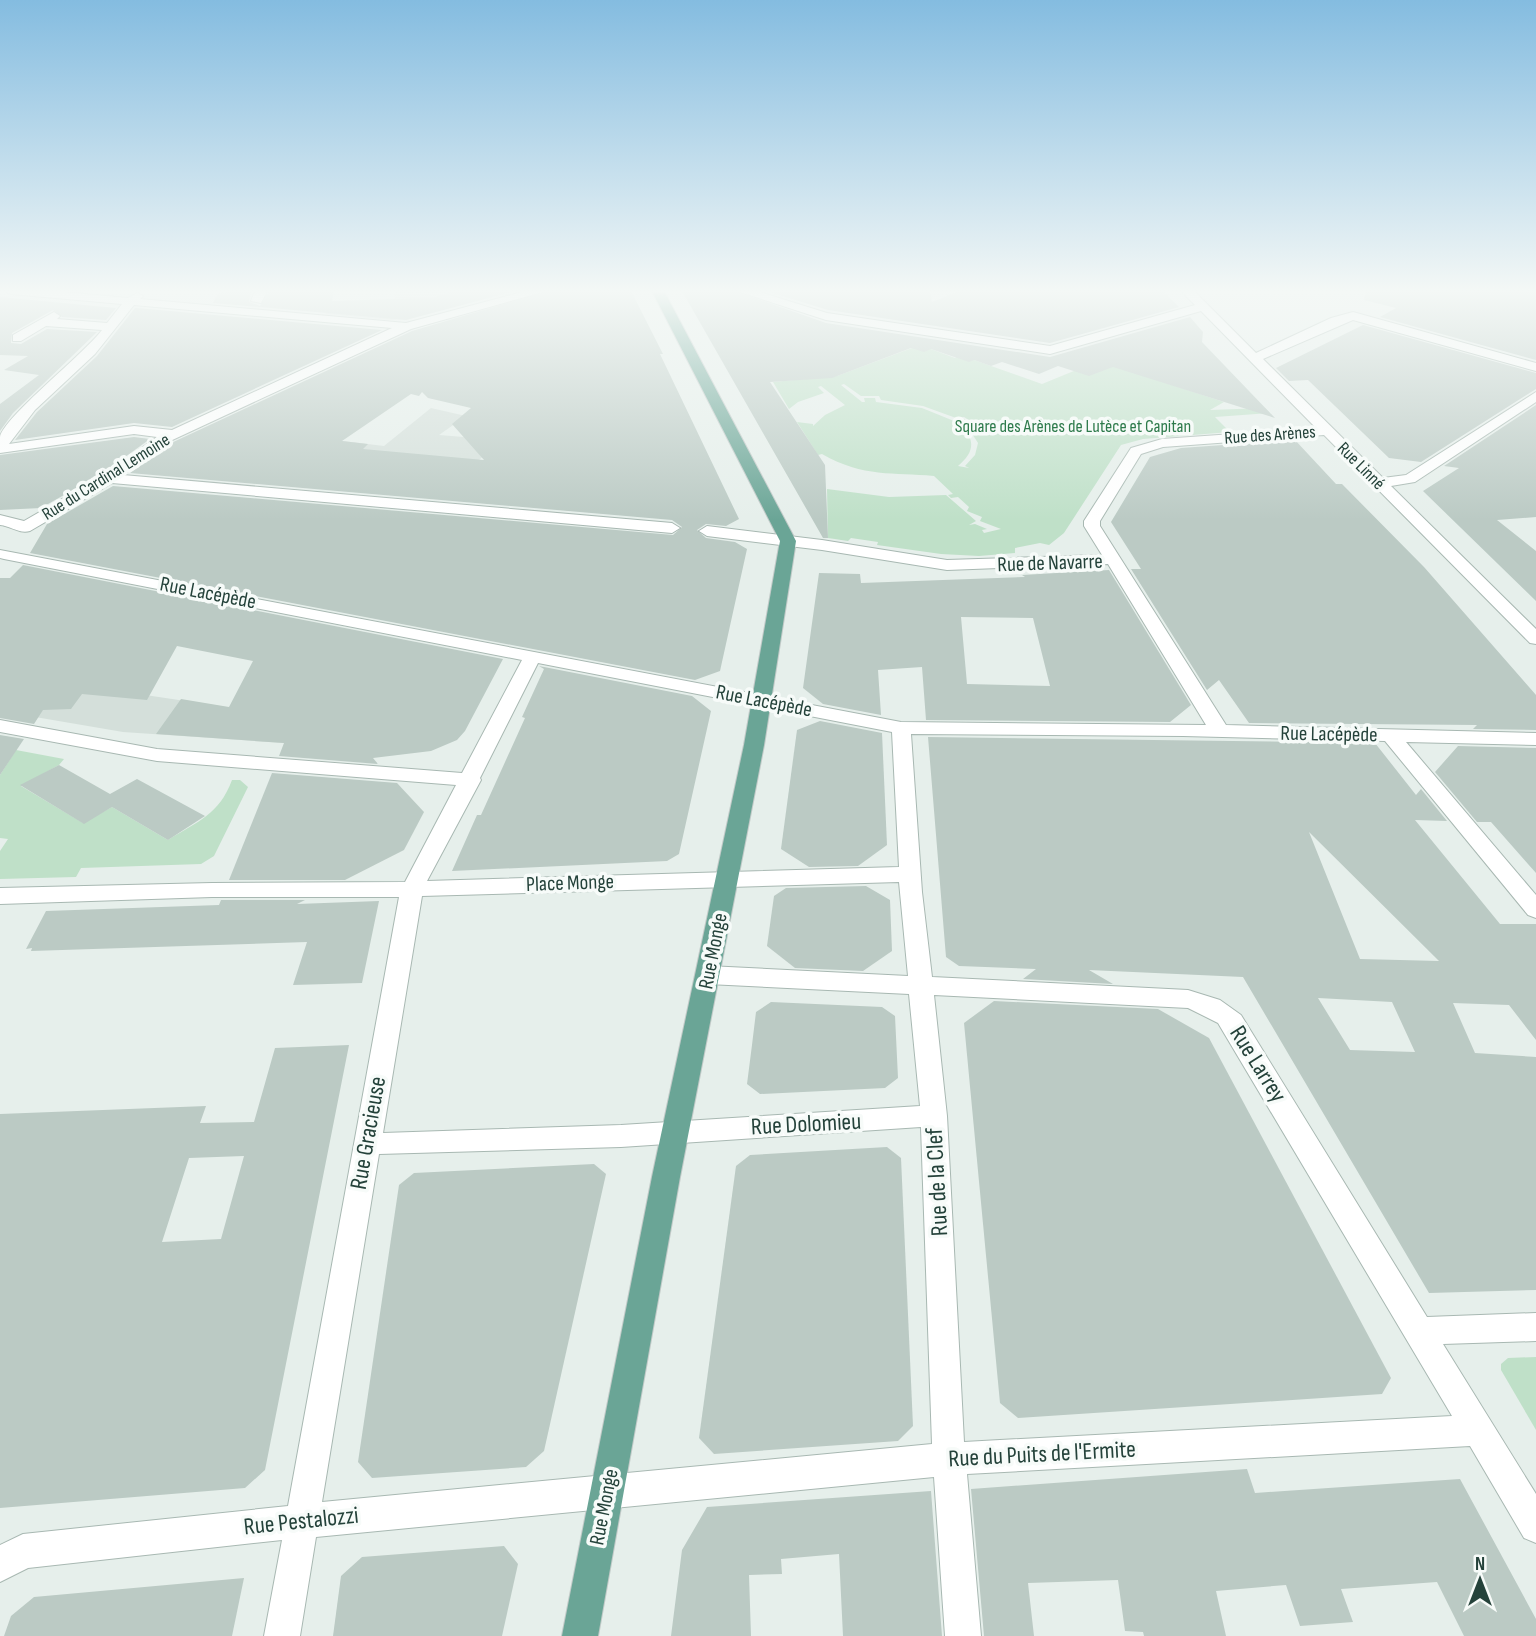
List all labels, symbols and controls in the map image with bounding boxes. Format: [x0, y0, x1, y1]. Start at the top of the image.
park label: Square des Arènes de Lutèce et Capitan [955, 416, 1191, 437]
street label: Rue des Arènes [1224, 421, 1316, 449]
street label: Rue du Cardinal Lemoine [38, 429, 174, 525]
street label: Rue Linné [1333, 438, 1389, 494]
street label: Rue de Navarre [997, 549, 1103, 577]
street label: Rue Lacépède [158, 571, 258, 615]
street label: Rue Lacépède [714, 679, 814, 723]
street label: Rue Lacépède [1280, 721, 1378, 747]
street label: Place Monge [526, 869, 614, 897]
street label: Rue Monge [693, 911, 733, 991]
street label: Rue Larrey [1223, 1020, 1293, 1108]
street label: Rue Gracieuse [344, 1074, 392, 1192]
street label: Rue Dolomieu [750, 1107, 862, 1141]
street label: Rue de la Clef [920, 1126, 954, 1237]
street label: Rue du Puits de l'Ermite [947, 1435, 1137, 1473]
street label: Rue Monge [584, 1467, 624, 1547]
street label: Rue Pestalozzi [242, 1501, 360, 1541]
north arrow [1445, 1545, 1515, 1615]
text: N [1475, 1553, 1485, 1576]

